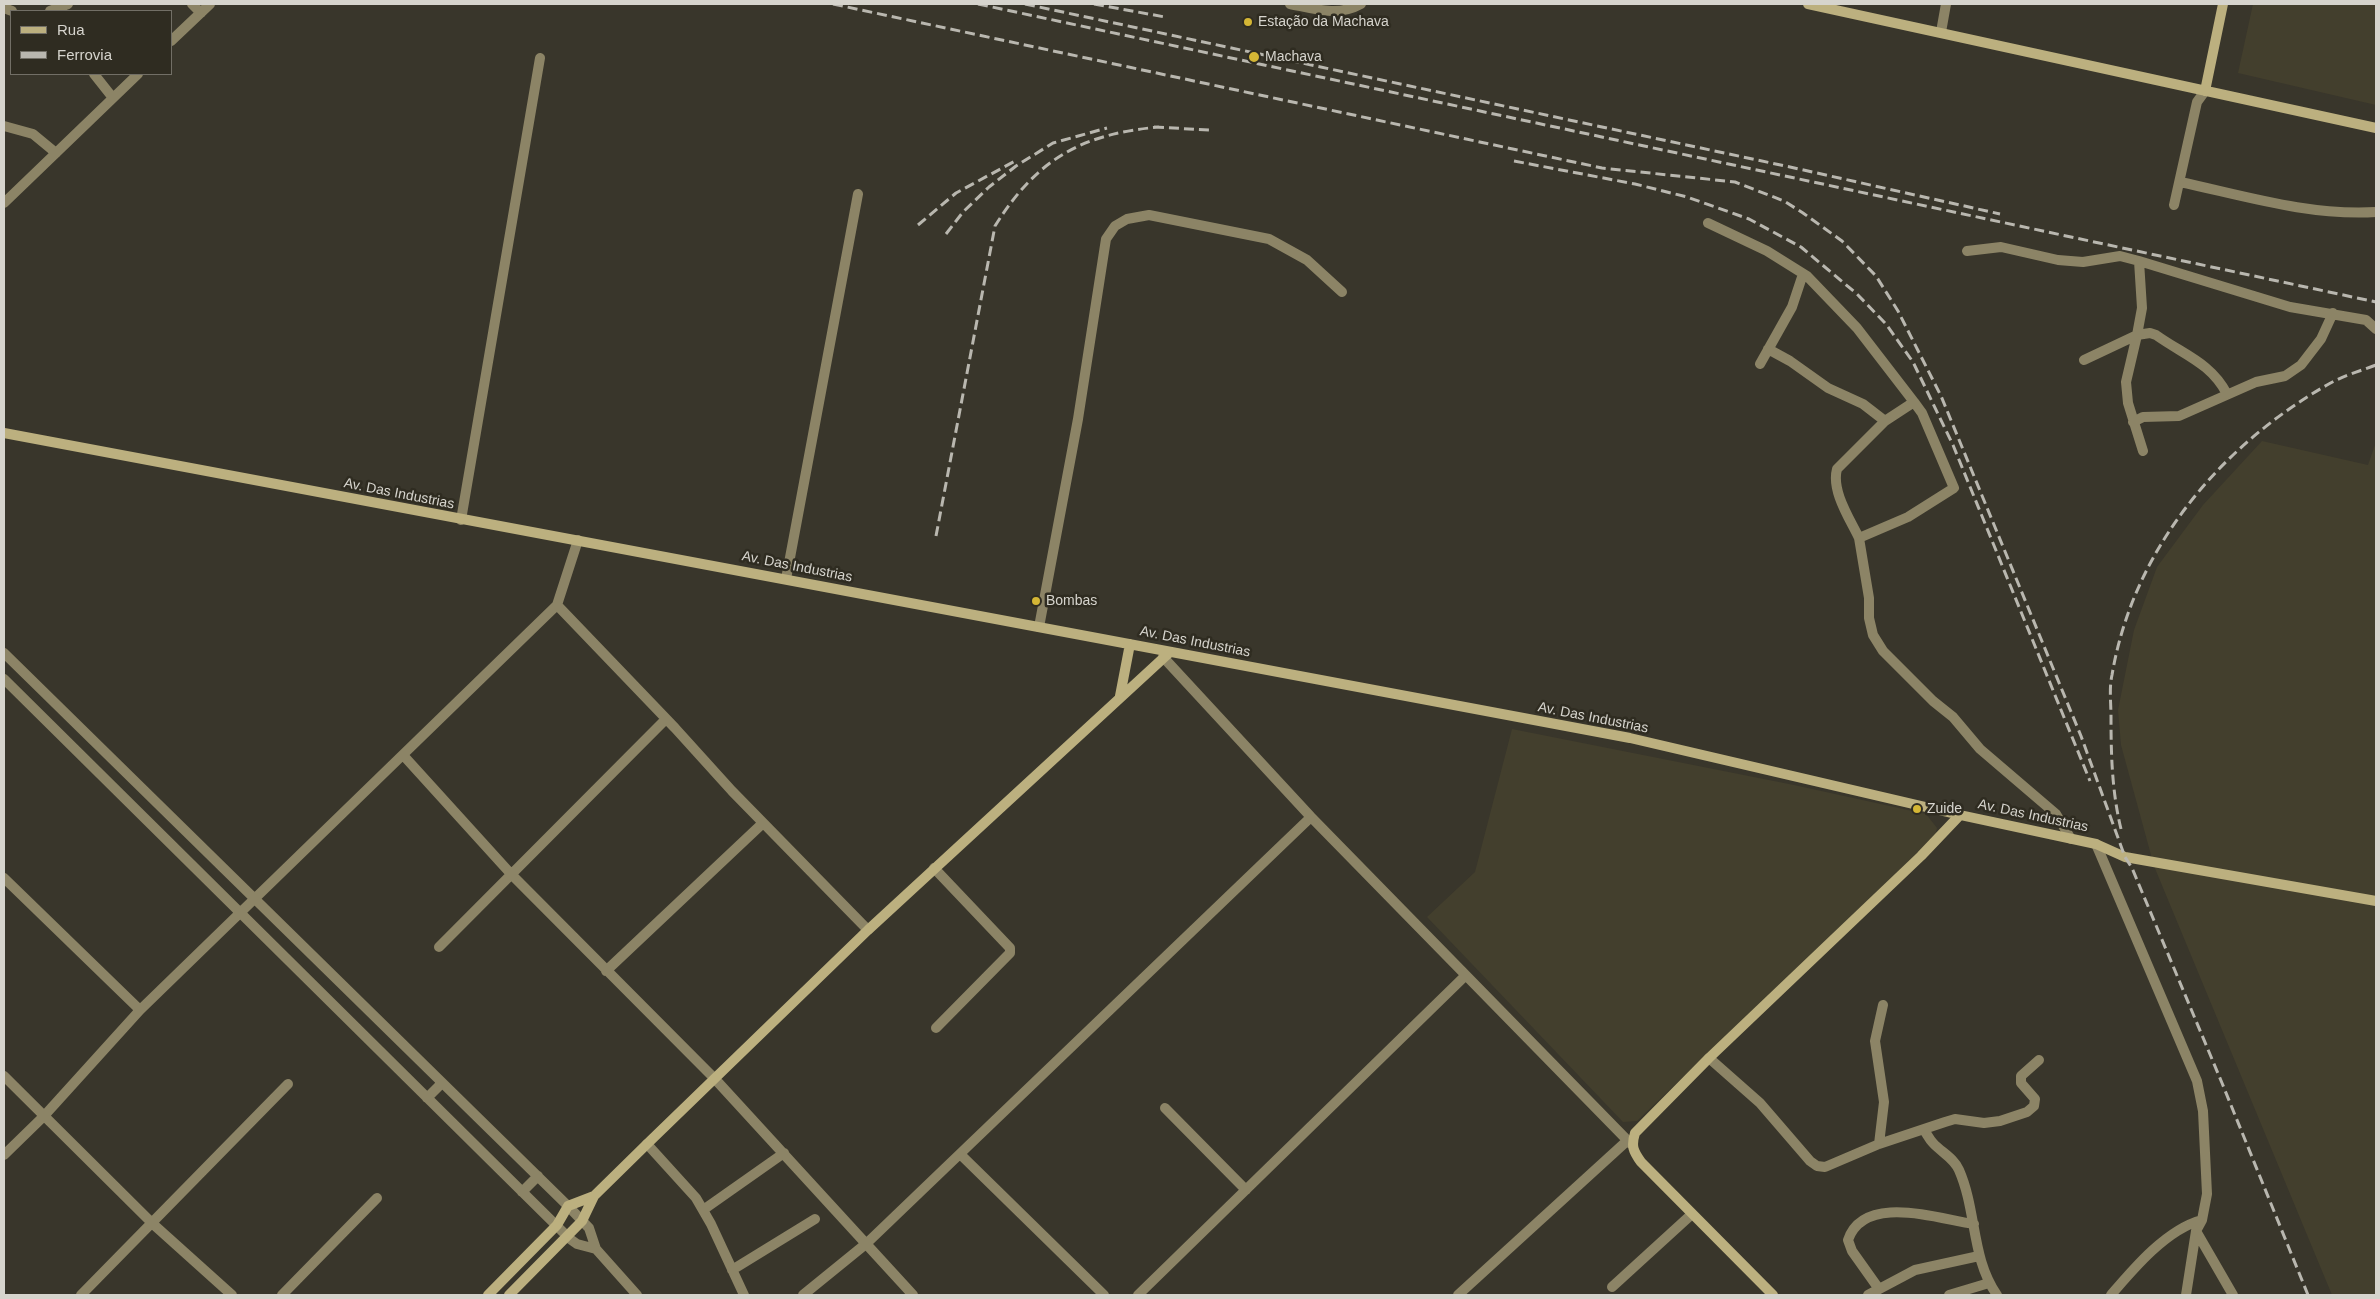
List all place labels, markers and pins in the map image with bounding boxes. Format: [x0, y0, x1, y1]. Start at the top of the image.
place label: Estação da Machava [1258, 14, 1389, 30]
marker: Estação da Machava [1242, 16, 1254, 28]
place label: Machava [1265, 49, 1322, 65]
marker: Machava [1247, 50, 1261, 64]
place label: Bombas [1046, 593, 1097, 609]
marker: Bombas [1030, 595, 1042, 607]
place label: Zuide [1927, 801, 1962, 817]
marker: Zuide [1911, 803, 1923, 815]

